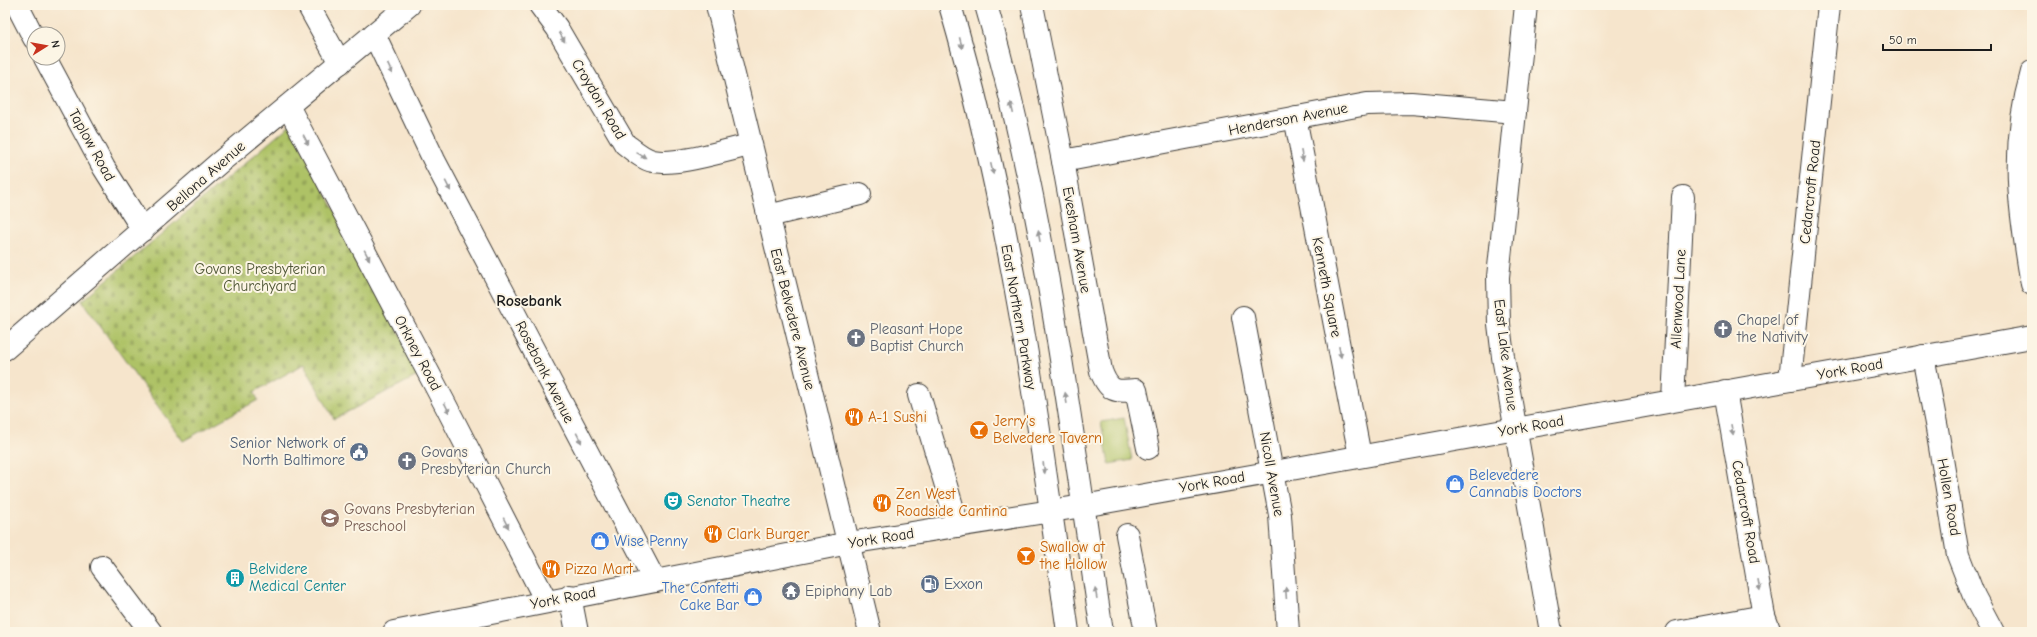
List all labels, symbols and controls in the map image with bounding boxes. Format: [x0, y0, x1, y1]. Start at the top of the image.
north arrow [26, 26, 66, 66]
scale bar [1883, 26, 1991, 52]
one-way arrow [558, 31, 565, 43]
text: 50 m [1889, 33, 1917, 47]
one-way arrow [958, 36, 964, 49]
text: N [48, 39, 62, 49]
street label: Croydon Road [568, 55, 630, 143]
one-way arrow [387, 63, 394, 75]
street label: Henderson Avenue [1227, 99, 1350, 139]
one-way arrow [1009, 102, 1015, 115]
street label: Taplow Road [65, 106, 119, 184]
one-way arrow [303, 134, 310, 146]
street label: Bellona Avenue [163, 137, 249, 215]
street label: Cedarcroft Road [1796, 139, 1824, 245]
one-way arrow [1299, 149, 1305, 162]
one-way arrow [635, 152, 647, 159]
one-way arrow [990, 162, 996, 175]
one-way arrow [444, 180, 451, 191]
street label: Evesham Avenue [1059, 185, 1095, 295]
one-way arrow [1036, 229, 1042, 242]
street label: Kenneth Square [1308, 235, 1346, 339]
street label: East Northern Parkway [997, 243, 1041, 391]
street label: East Belvedere Avenue [767, 246, 819, 392]
street label: Allenwood Lane [1666, 248, 1690, 349]
one-way arrow [364, 250, 370, 261]
park label: Govans Presbyterian Churchyard [194, 260, 326, 295]
district label: Rosebank [496, 292, 562, 310]
street label: East Lake Avenue [1490, 298, 1522, 412]
place label: Chapel of the Nativity [1736, 311, 1808, 346]
street label: Orkney Road [391, 312, 445, 394]
street label: Rosebank Avenue [511, 318, 579, 427]
church icon: Chapel of the Nativity [1712, 318, 1734, 340]
place label: Pleasant Hope Baptist Church [870, 320, 964, 355]
church icon: Pleasant Hope Baptist Church [845, 327, 867, 349]
one-way arrow [1337, 346, 1343, 358]
street label: York Road [1816, 354, 1884, 384]
one-way arrow [1063, 392, 1069, 404]
one-way arrow [444, 402, 450, 413]
restaurant icon: A-1 Sushi [843, 406, 865, 428]
place label: A-1 Sushi [868, 408, 927, 426]
street label: York Road [1497, 411, 1565, 441]
place label: Jerry's Belvedere Tavern [993, 412, 1102, 447]
bar icon: Jerry's Belvedere Tavern [968, 419, 990, 441]
one-way arrow [1729, 423, 1735, 436]
street label: Nicoll Avenue [1256, 430, 1288, 518]
one-way arrow [575, 432, 582, 443]
place label: Senior Network of North Baltimore [230, 434, 346, 469]
public building icon: Senior Network of North Baltimore [348, 441, 370, 463]
place label: Govans Presbyterian Church [421, 443, 551, 478]
church icon: Govans Presbyterian Church [396, 450, 418, 472]
street label: Hollen Road [1933, 457, 1965, 537]
street label: Cedarcroft Road [1728, 459, 1764, 565]
one-way arrow [1041, 462, 1047, 474]
place label: Belevedere Cannabis Doctors [1469, 466, 1582, 501]
street label: York Road [1178, 467, 1246, 497]
shop icon: Belevedere Cannabis Doctors [1444, 473, 1466, 495]
place label: Zen West Roadside Cantina [896, 485, 1007, 520]
theatre icon: Senator Theatre [662, 490, 684, 512]
place label: Senator Theatre [687, 492, 791, 510]
restaurant icon: Zen West Roadside Cantina [871, 492, 893, 514]
place label: Govans Presbyterian Preschool [344, 500, 475, 535]
school or university icon: Govans Presbyterian Preschool [319, 507, 341, 529]
one-way arrow [503, 517, 510, 529]
restaurant icon: Clark Burger [702, 523, 724, 545]
street label: York Road [847, 524, 915, 552]
place label: Clark Burger [727, 525, 809, 543]
shop icon: Wise Penny [589, 530, 611, 552]
place label: Wise Penny [614, 532, 688, 550]
place label: Swallow at the Hollow [1039, 538, 1107, 573]
bar icon: Swallow at the Hollow [1015, 545, 1037, 567]
restaurant icon: Pizza Mart [540, 558, 562, 580]
place label: Belvidere Medical Center [249, 560, 346, 595]
place label: Pizza Mart [565, 560, 633, 578]
building icon: Belvidere Medical Center [224, 567, 246, 589]
fuel station icon: Exxon [919, 573, 941, 595]
place label: Exxon [944, 575, 983, 593]
place label: The Confetti Cake Bar [662, 579, 739, 614]
one-way arrow [1756, 579, 1762, 591]
temple icon: Epiphany Lab [780, 580, 802, 602]
place label: Epiphany Lab [805, 582, 892, 600]
street label: York Road [529, 583, 597, 613]
shop icon: The Confetti Cake Bar [742, 586, 764, 608]
one-way arrow [1093, 587, 1099, 600]
one-way arrow [1282, 587, 1289, 599]

